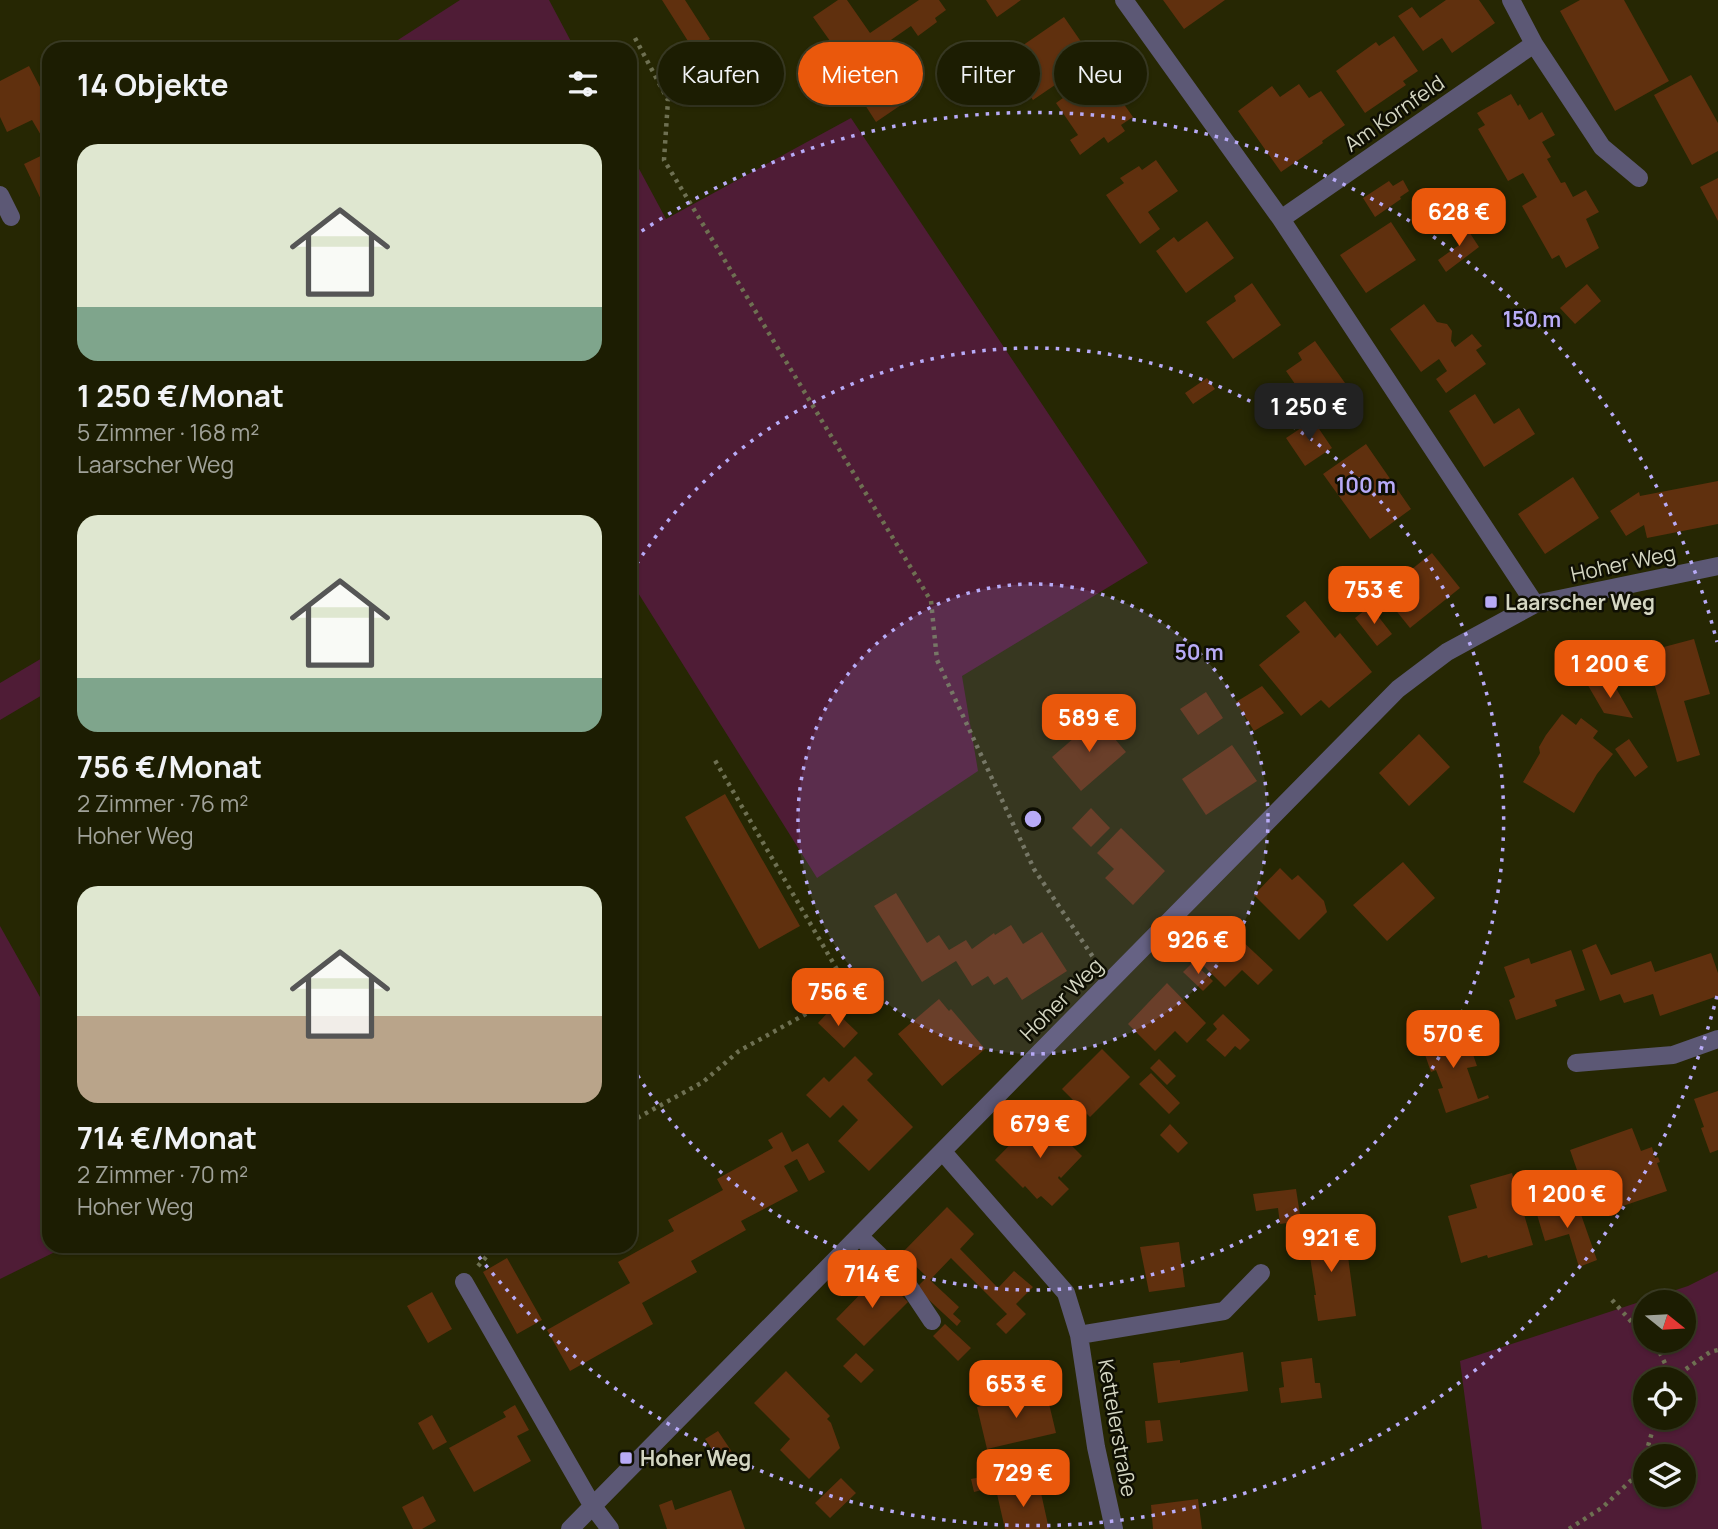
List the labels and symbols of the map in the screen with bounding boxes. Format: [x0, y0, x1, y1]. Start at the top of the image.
street label: Am Kornfeld [1338, 68, 1450, 158]
pin: 628 € [1410, 188, 1508, 248]
text: 150 m [1503, 305, 1561, 333]
pin: 1 250 € [1244, 384, 1374, 443]
text: 100 m [1336, 471, 1396, 499]
street label: Hoher Weg [1568, 538, 1678, 588]
pin: 753 € [1325, 566, 1423, 626]
place label: Laarscher Weg [1505, 588, 1655, 616]
marker: Laarscher Weg [1483, 594, 1499, 610]
text: 50 m [1174, 638, 1224, 666]
pin: 1 200 € [1545, 640, 1675, 700]
pin: 589 € [1040, 694, 1138, 754]
centre of rings [1021, 807, 1045, 831]
pin: 926 € [1149, 916, 1247, 976]
street label: Hoher Weg [1013, 951, 1109, 1047]
pin: 756 € [789, 968, 887, 1028]
pin: 570 € [1404, 1010, 1502, 1070]
pin: 679 € [991, 1100, 1089, 1160]
pin: 1 200 € [1502, 1170, 1632, 1230]
pin: 921 € [1282, 1214, 1380, 1274]
pin: 714 € [823, 1250, 921, 1310]
north arrow [1633, 1290, 1696, 1353]
street label: Kettelerstraße [1092, 1357, 1144, 1499]
pin: 653 € [967, 1360, 1065, 1420]
place label: Hoher Weg [640, 1444, 751, 1472]
marker: Hoher Weg [618, 1450, 634, 1466]
pin: 729 € [974, 1450, 1072, 1509]

